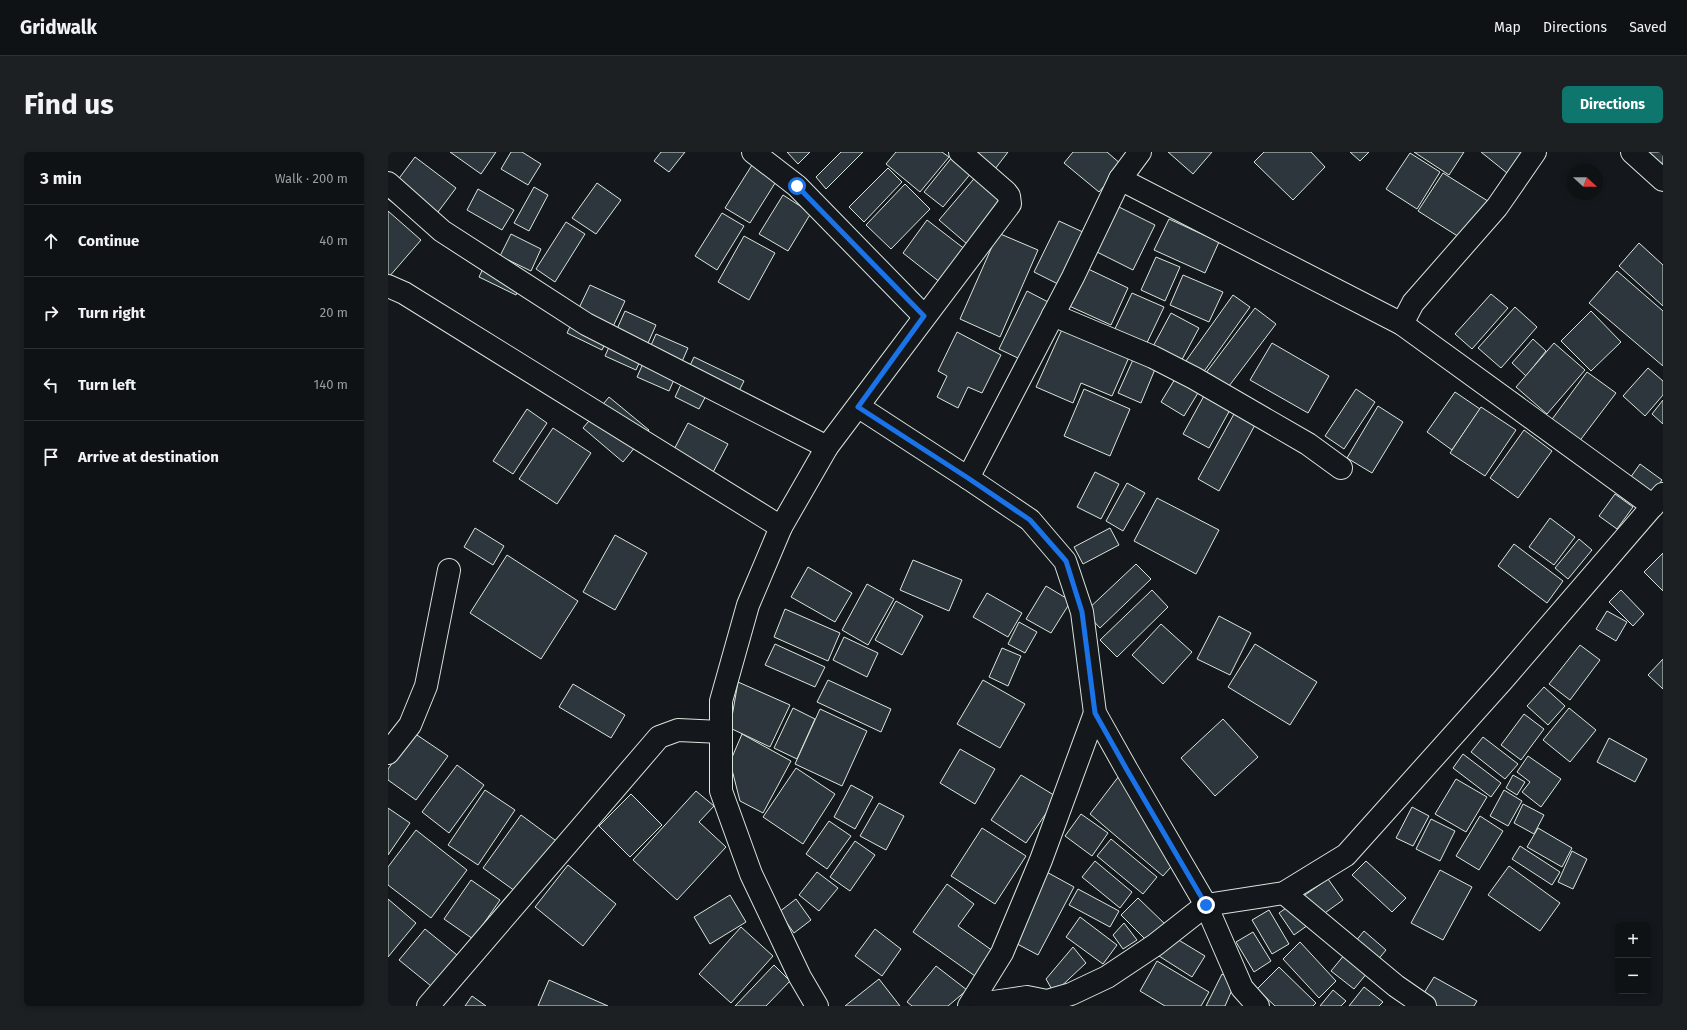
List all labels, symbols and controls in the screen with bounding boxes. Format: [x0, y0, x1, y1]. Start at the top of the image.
text: Gridwalk [20, 16, 97, 39]
text: Map [1494, 19, 1521, 36]
text: Directions [1543, 19, 1607, 36]
text: Saved [1629, 19, 1667, 36]
button: Directions [1562, 86, 1663, 123]
text: Find us [24, 88, 114, 121]
north arrow [1567, 164, 1603, 200]
text: 3 min [40, 168, 82, 189]
text: Walk · 200 m [275, 171, 348, 186]
route start [788, 177, 806, 195]
icon: ahead [40, 230, 62, 252]
text: Continue [78, 232, 139, 250]
text: 40 m [319, 233, 348, 248]
icon: right [40, 302, 62, 324]
text: Turn right [78, 304, 145, 322]
text: 20 m [320, 305, 348, 320]
icon: left [40, 374, 62, 396]
text: Turn left [78, 376, 136, 394]
text: 140 m [314, 377, 348, 392]
icon: arrive [40, 446, 62, 468]
text: Arrive at destination [78, 448, 219, 466]
route end [1197, 896, 1215, 914]
map controls [1615, 922, 1651, 994]
button: + [1615, 922, 1651, 958]
button: − [1615, 958, 1651, 994]

